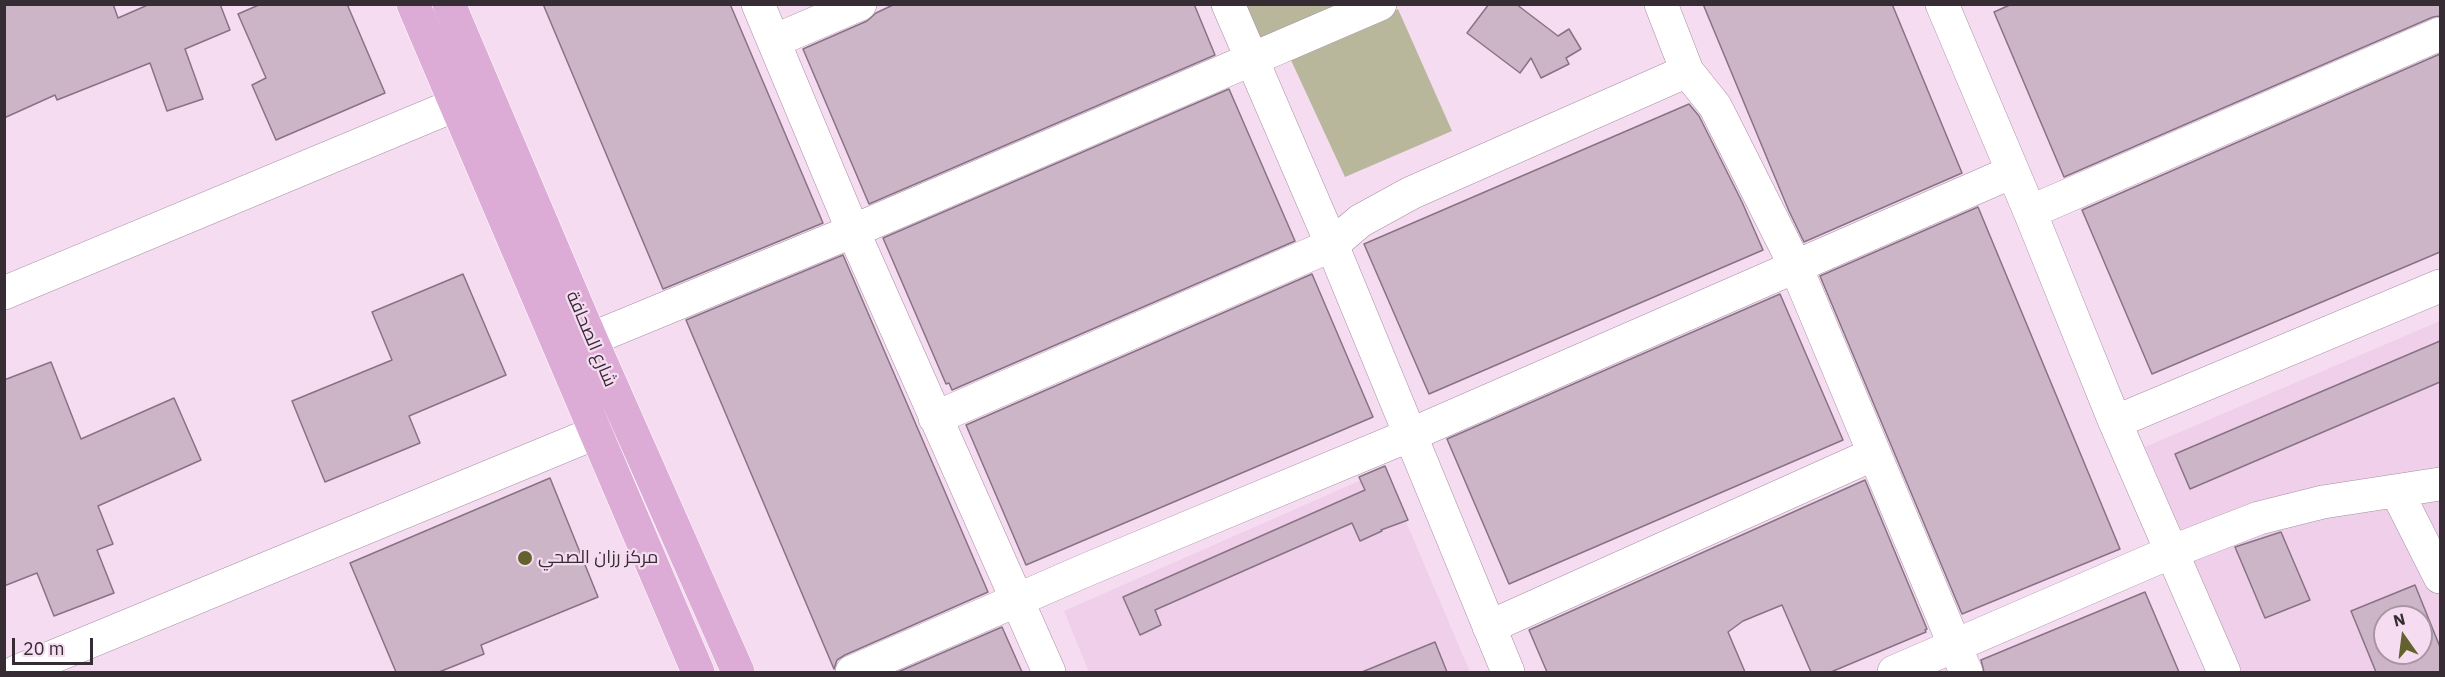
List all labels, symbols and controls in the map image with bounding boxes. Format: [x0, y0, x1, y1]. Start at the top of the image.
street label: شارع الصحافة [561, 288, 621, 390]
place label: مركز رزان الصحي [538, 547, 658, 569]
marker: مركز رزان الصحي [516, 549, 534, 567]
north arrow [2373, 605, 2433, 665]
text: N [2391, 608, 2407, 631]
scale bar [15, 626, 96, 664]
text: 20 m [23, 637, 65, 660]

